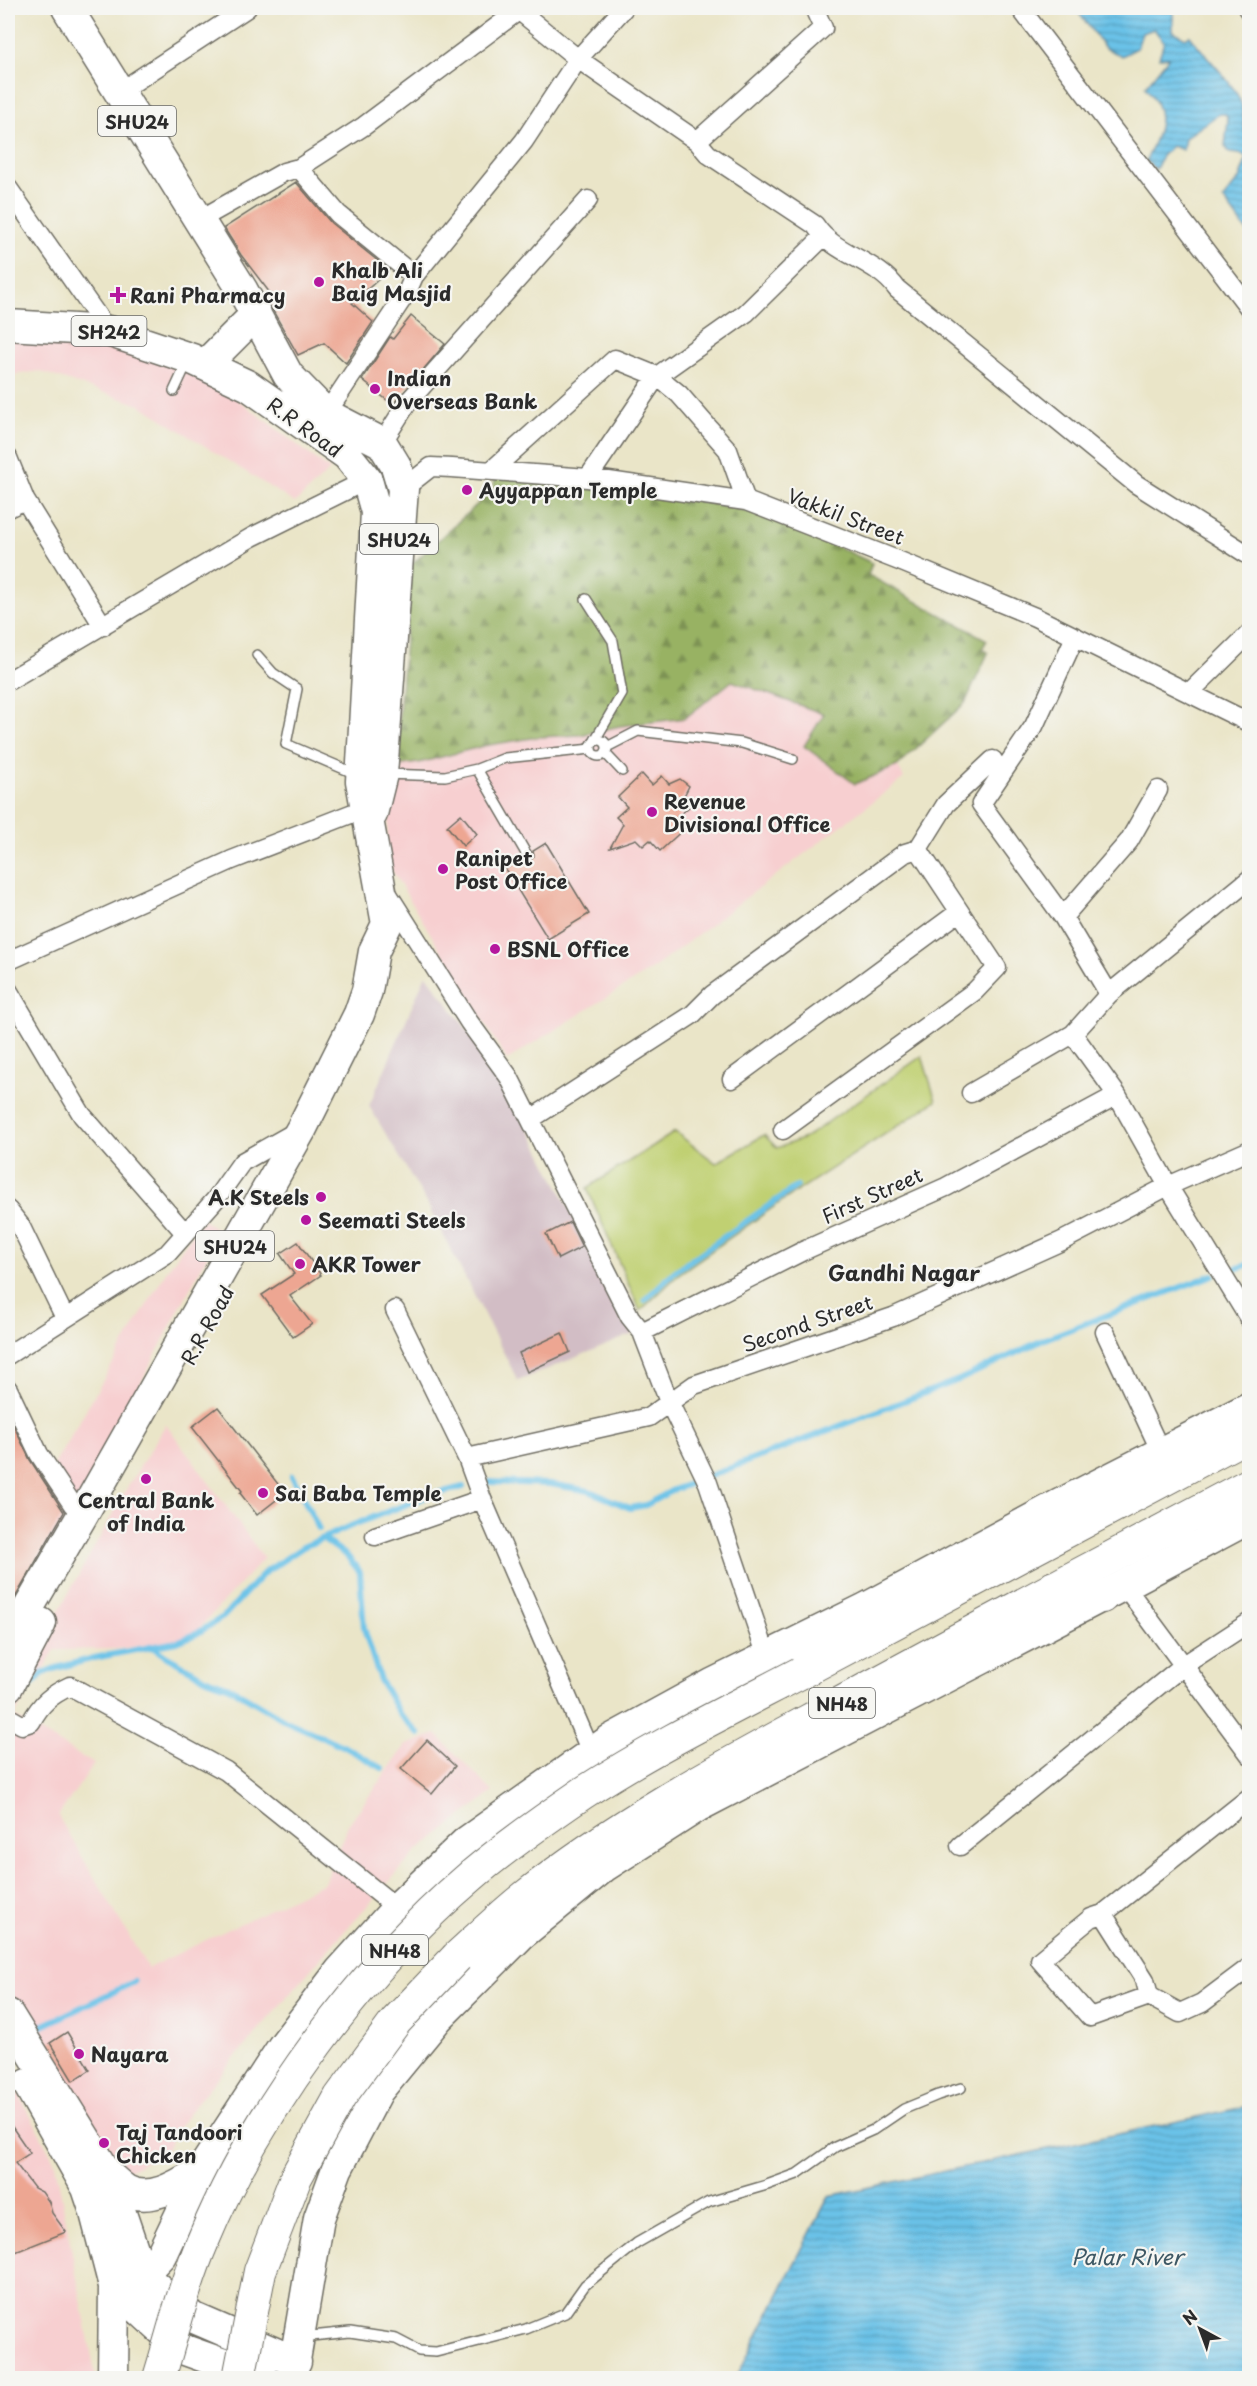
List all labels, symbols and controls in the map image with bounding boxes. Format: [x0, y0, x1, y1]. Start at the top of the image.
road number: SHU24 [98, 106, 176, 136]
place label: Khalb Ali Baig Masjid [331, 255, 451, 308]
marker: Khalb Ali Baig Masjid [312, 275, 326, 289]
place label: Rani Pharmacy [130, 280, 285, 310]
marker: Rani Pharmacy [111, 288, 125, 302]
road number: SH242 [72, 316, 146, 346]
place label: Indian Overseas Bank [387, 363, 538, 416]
marker: Indian Overseas Bank [368, 382, 382, 396]
street label: R.R Road [261, 389, 349, 465]
place label: Ayyappan Temple [478, 475, 657, 505]
street label: Vakkil Street [783, 480, 909, 552]
marker: Ayyappan Temple [460, 483, 474, 497]
road number: SHU24 [360, 524, 438, 554]
place label: Revenue Divisional Office [664, 786, 831, 839]
marker: Revenue Divisional Office [645, 805, 659, 819]
place label: Ranipet Post Office [455, 843, 568, 896]
marker: Ranipet Post Office [436, 862, 450, 876]
place label: BSNL Office [507, 934, 629, 964]
marker: BSNL Office [488, 942, 502, 956]
street label: First Street [817, 1159, 927, 1231]
place label: A.K Steels [208, 1182, 309, 1212]
marker: A.K Steels [314, 1190, 328, 1204]
place label: Seemati Steels [318, 1205, 466, 1235]
marker: Seemati Steels [299, 1213, 313, 1227]
road number: SHU24 [196, 1231, 274, 1261]
place label: AKR Tower [312, 1249, 421, 1279]
district label: Gandhi Nagar [828, 1256, 980, 1288]
marker: AKR Tower [293, 1257, 307, 1271]
street label: R.R Road [173, 1280, 241, 1370]
street label: Second Street [738, 1287, 876, 1359]
marker: Central Bank of India [139, 1472, 153, 1486]
place label: Sai Baba Temple [275, 1478, 442, 1508]
place label: Central Bank of India [78, 1485, 215, 1538]
marker: Sai Baba Temple [256, 1486, 270, 1500]
road number: NH48 [809, 1688, 875, 1718]
road number: NH48 [362, 1935, 428, 1965]
place label: Nayara [91, 2039, 169, 2069]
marker: Nayara [72, 2047, 86, 2061]
place label: Taj Tandoori Chicken [116, 2117, 243, 2170]
marker: Taj Tandoori Chicken [97, 2136, 111, 2150]
water label: Palar River [1071, 2240, 1186, 2272]
north arrow [1170, 2299, 1230, 2359]
text: N [1177, 2304, 1202, 2330]

